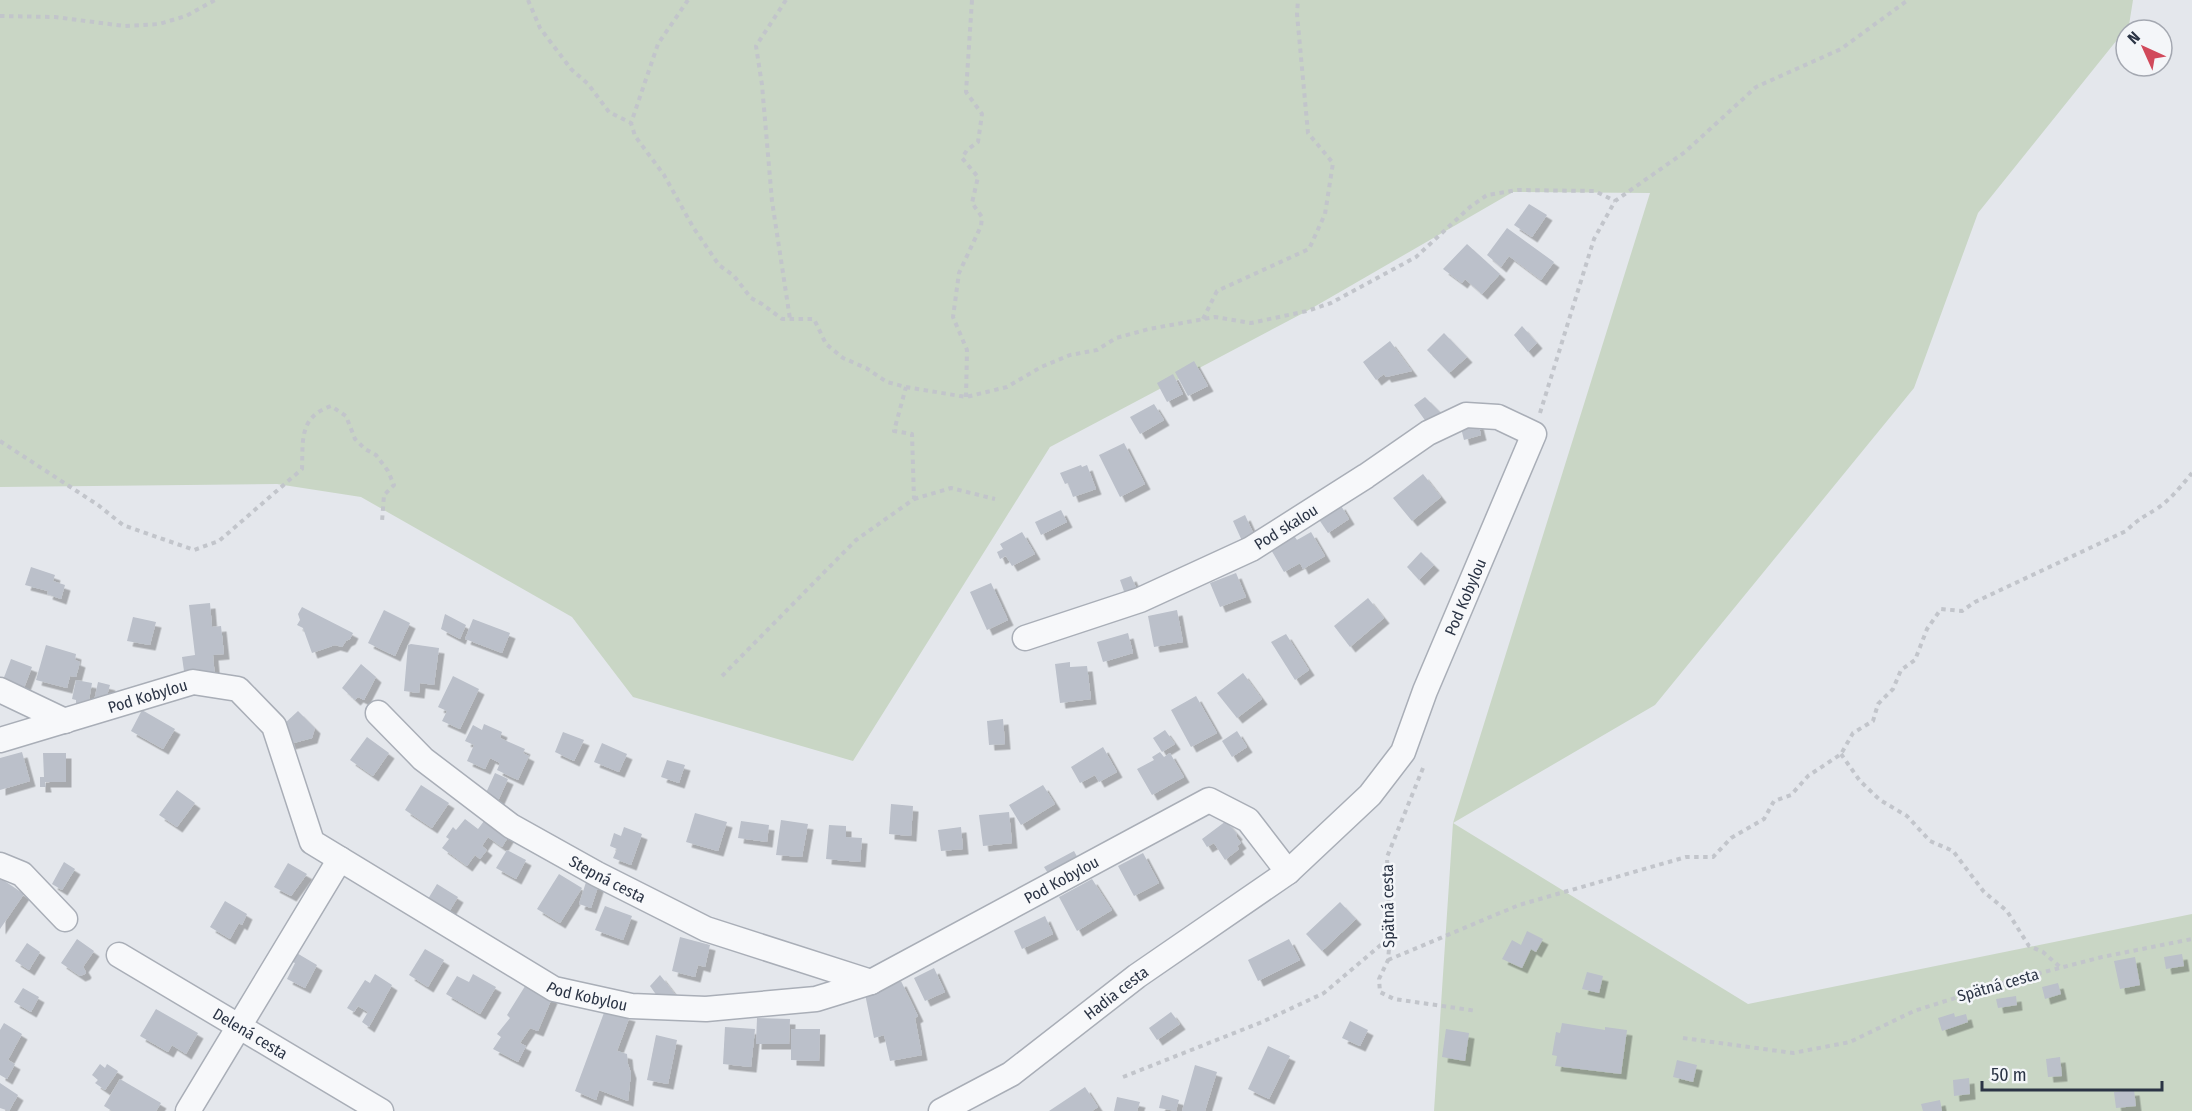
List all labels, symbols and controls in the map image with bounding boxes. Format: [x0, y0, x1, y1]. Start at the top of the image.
north arrow [2114, 18, 2174, 78]
text: N [2124, 28, 2144, 48]
street label: Pod skalou [1251, 500, 1321, 554]
street label: Pod Kobylou [1440, 555, 1490, 638]
street label: Pod Kobylou [106, 675, 189, 717]
street label: Stepná cesta [566, 851, 649, 907]
street label: Pod Kobylou [1021, 852, 1102, 907]
street label: Spätná cesta [1378, 864, 1398, 948]
street label: Hadia cesta [1080, 962, 1152, 1023]
street label: Spätná cesta [1955, 964, 2041, 1006]
street label: Pod Kobylou [543, 977, 629, 1014]
street label: Delená cesta [210, 1004, 291, 1063]
scale bar [1982, 1054, 2162, 1092]
text: 50 m [1991, 1064, 2027, 1086]

